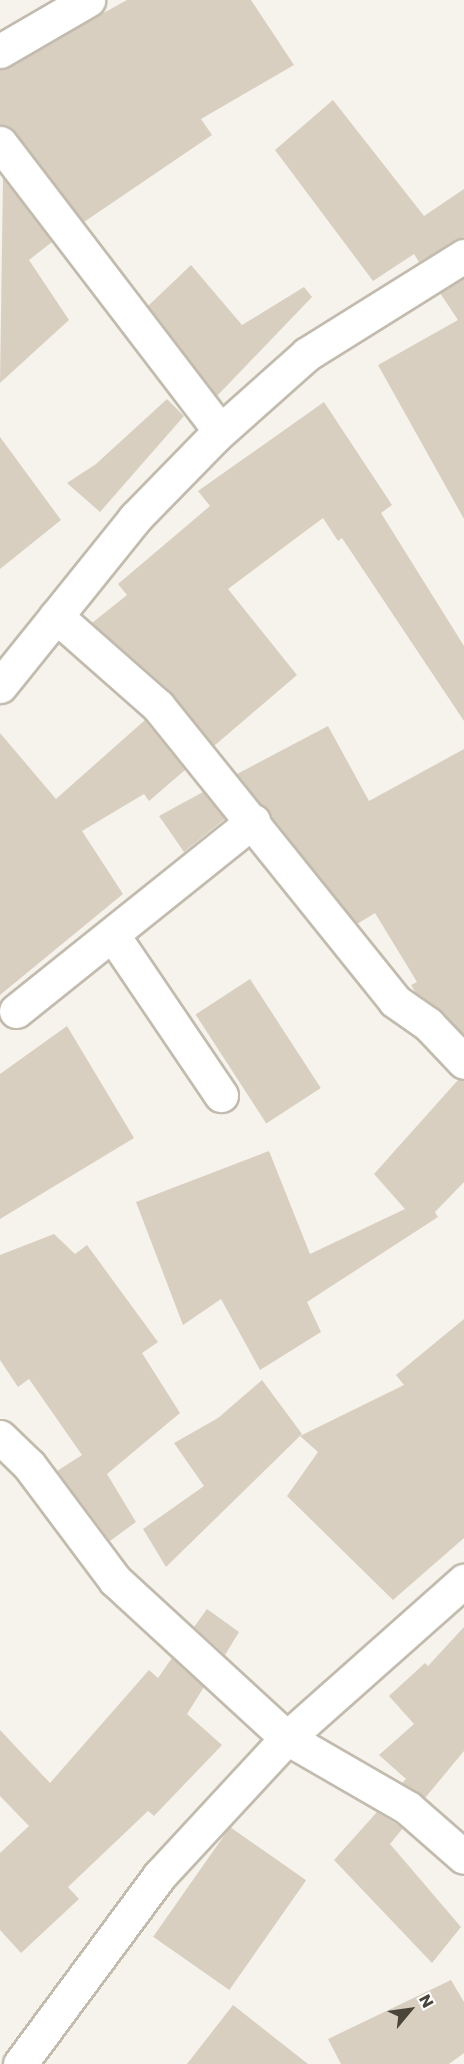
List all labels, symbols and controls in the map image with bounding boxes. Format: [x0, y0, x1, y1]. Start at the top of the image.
north arrow [380, 1980, 440, 2040]
text: N [413, 1990, 439, 2012]

